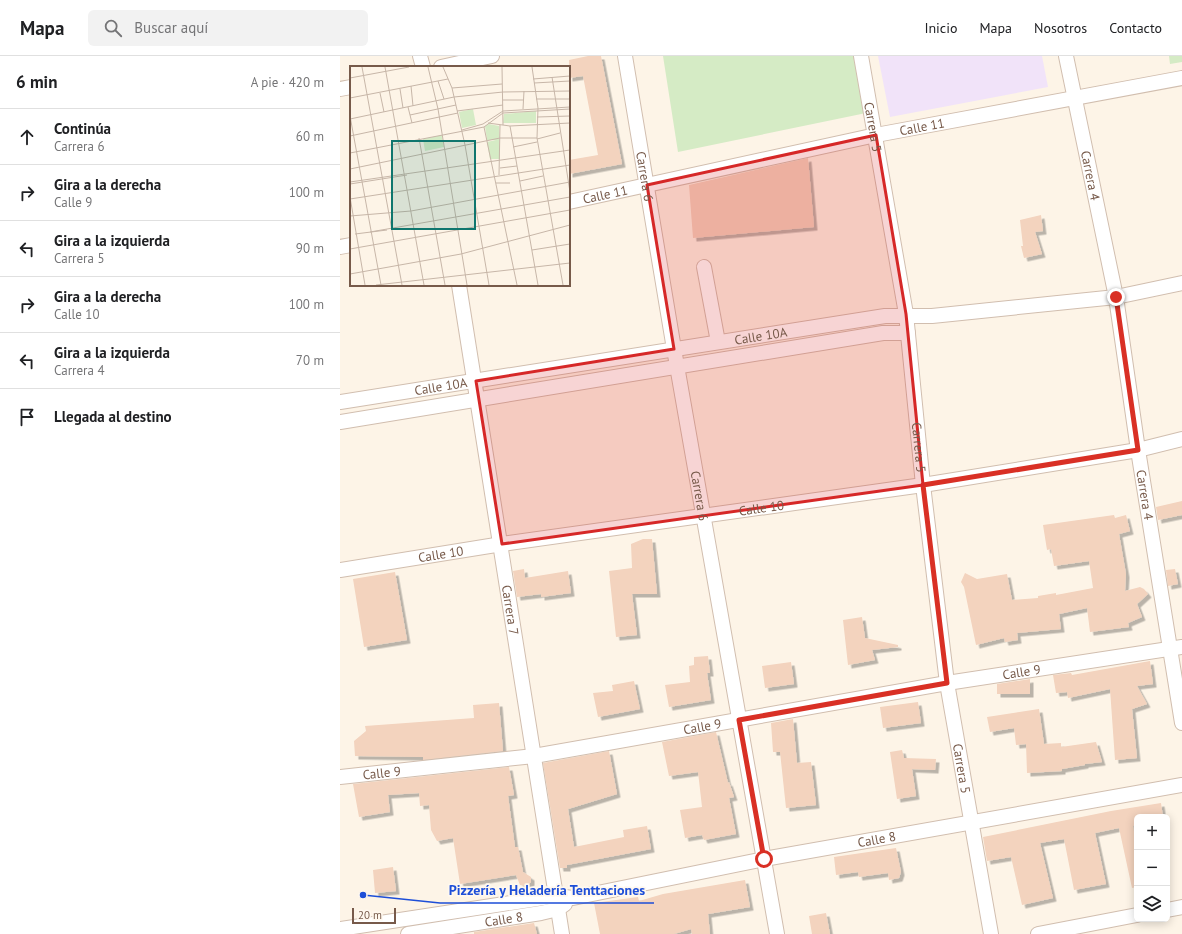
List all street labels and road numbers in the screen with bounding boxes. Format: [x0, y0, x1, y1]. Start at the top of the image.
street label: Carrera 5 [860, 101, 886, 153]
street label: Calle 11 [898, 114, 946, 139]
street label: Carrera 4 [1077, 149, 1104, 202]
street label: Carrera 6 [632, 150, 657, 203]
street label: Calle 11 [581, 181, 629, 208]
street label: Calle 10A [733, 323, 789, 349]
street label: Calle 10A [413, 374, 469, 399]
street label: Carrera 5 [908, 421, 930, 473]
street label: Carrera 4 [1132, 468, 1157, 521]
street label: Carrera 6 [687, 469, 712, 522]
street label: Calle 10 [738, 497, 785, 520]
street label: Calle 10 [417, 542, 465, 566]
street label: Carrera 7 [498, 584, 522, 636]
street label: Calle 9 [1001, 661, 1042, 683]
street label: Calle 9 [682, 715, 723, 738]
street label: Carrera 5 [949, 742, 974, 795]
street label: Calle 9 [362, 762, 402, 783]
street label: Calle 8 [856, 828, 897, 851]
street label: Calle 8 [484, 908, 524, 931]

